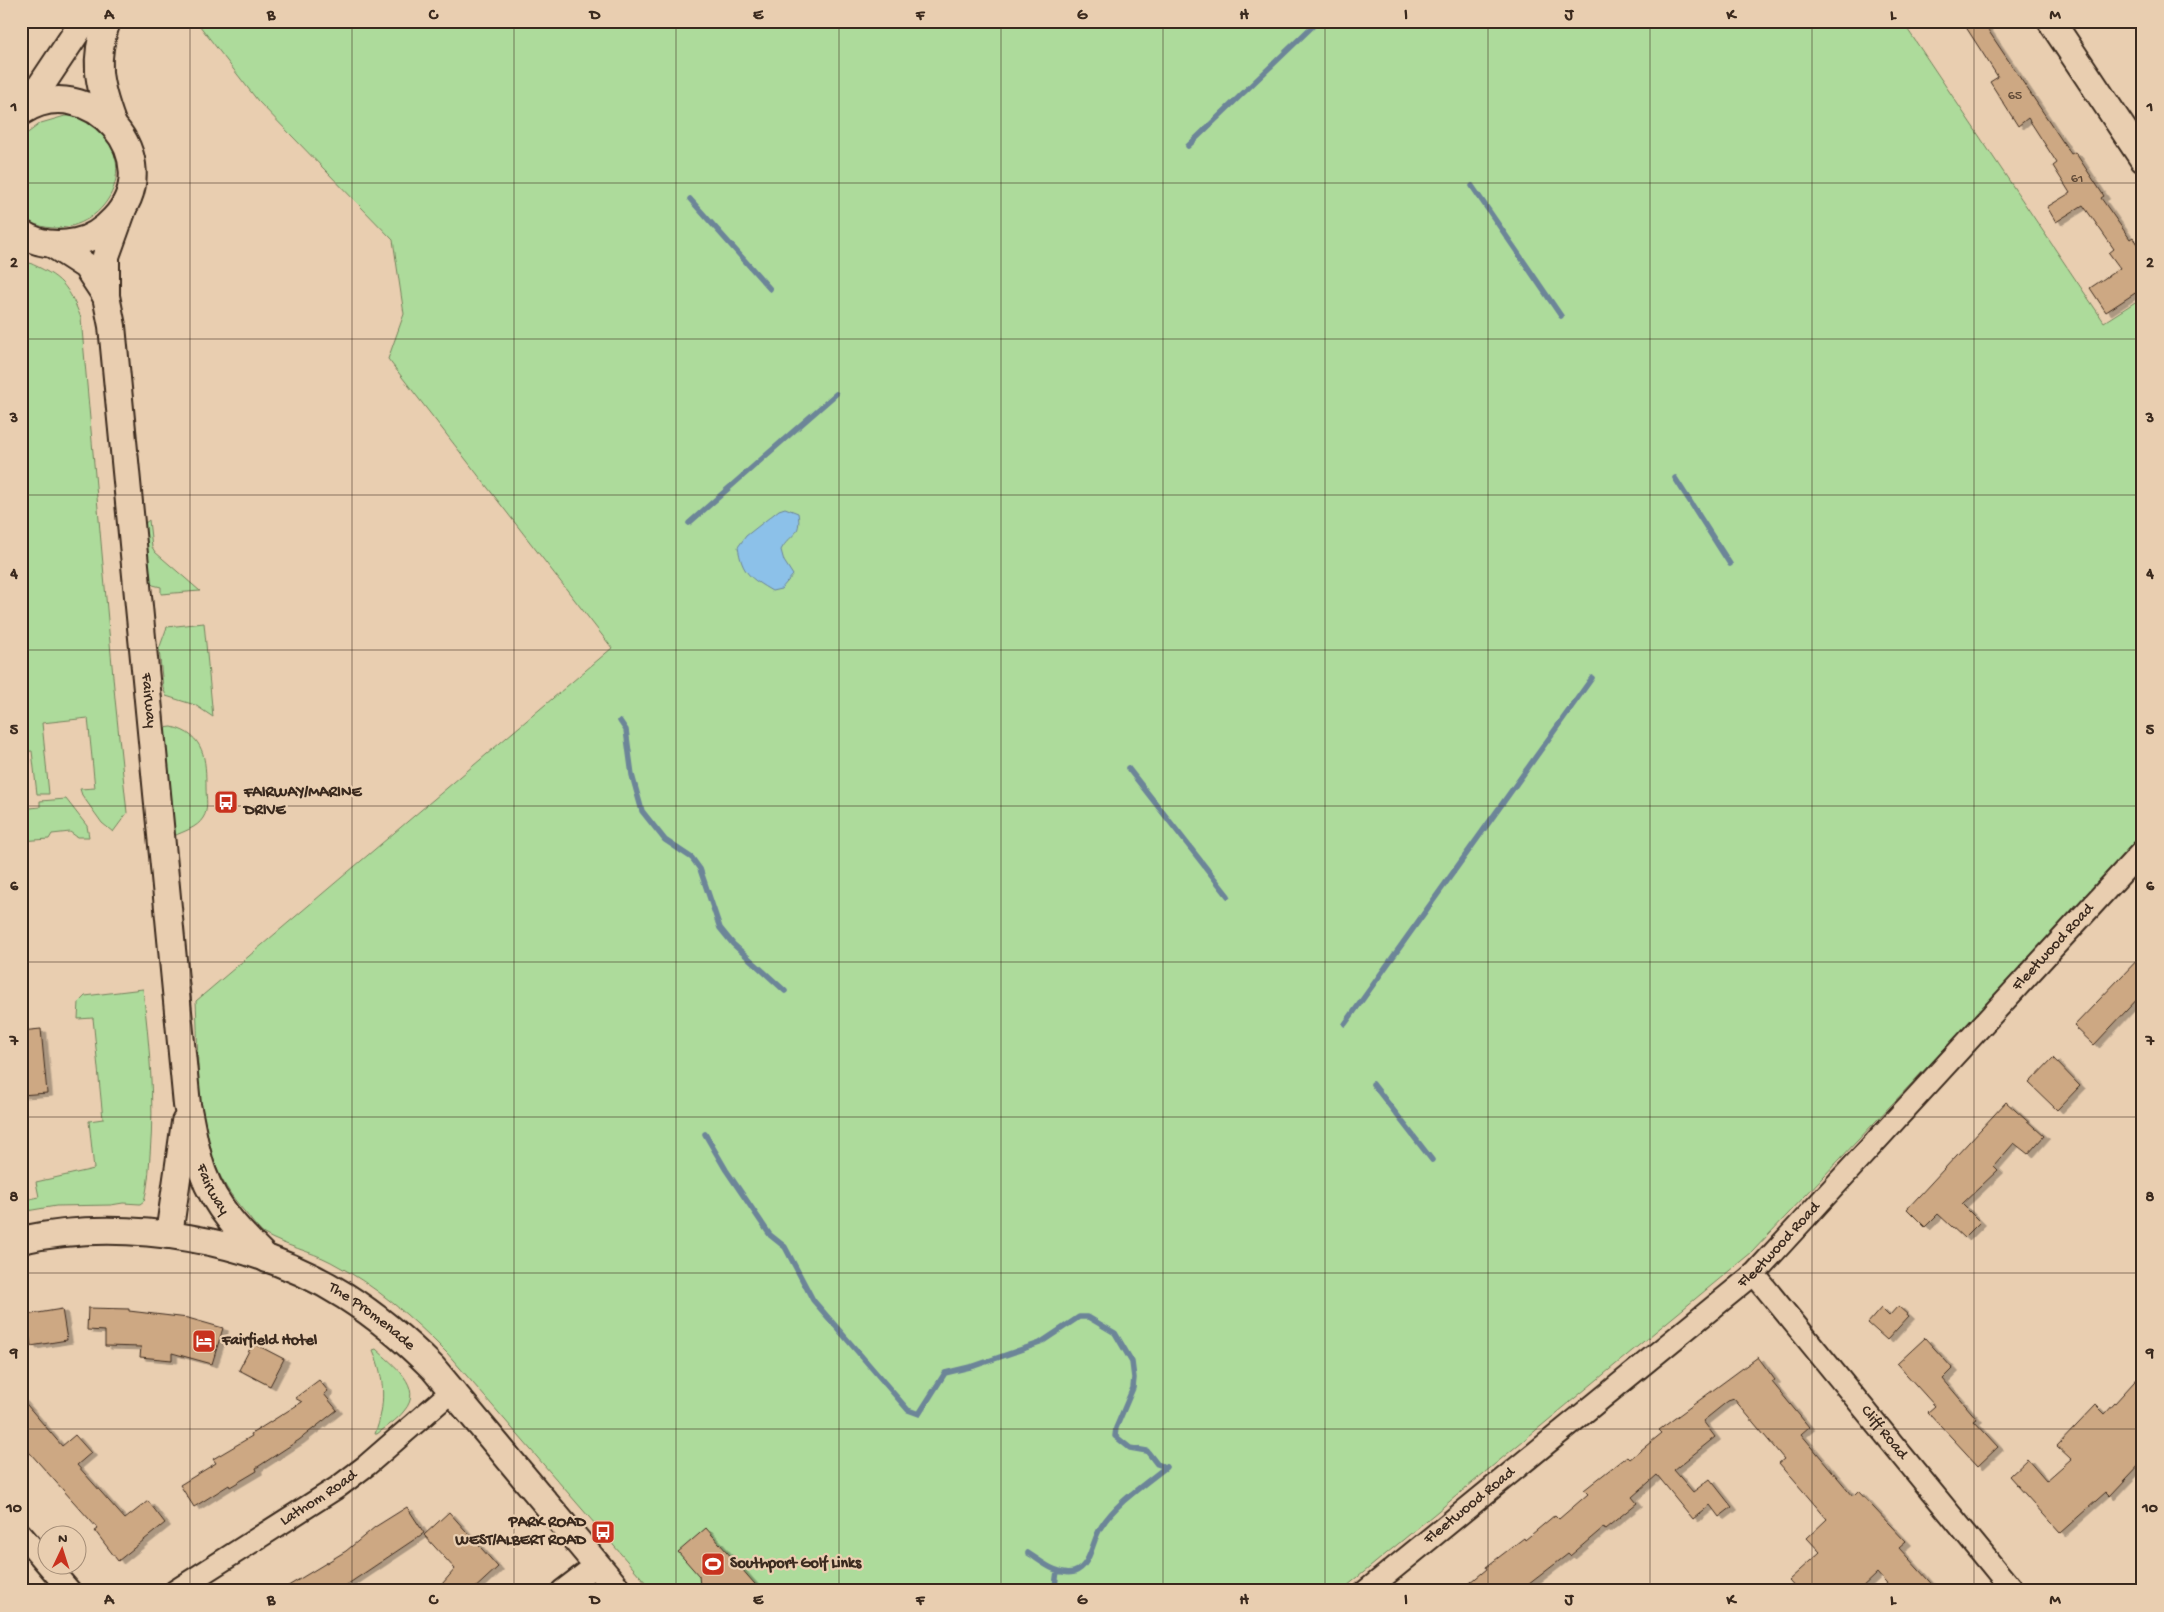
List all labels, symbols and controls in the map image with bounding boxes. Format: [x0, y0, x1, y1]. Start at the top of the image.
text: A [103, 7, 115, 26]
text: B [266, 7, 276, 26]
text: C [428, 7, 439, 26]
text: D [588, 7, 601, 26]
text: E [753, 7, 764, 26]
text: F [915, 7, 926, 26]
text: G [1077, 7, 1088, 26]
text: H [1239, 7, 1249, 26]
text: I [1404, 7, 1408, 26]
text: J [1564, 7, 1575, 26]
text: K [1726, 7, 1738, 26]
text: L [1890, 7, 1897, 26]
text: M [2049, 7, 2061, 26]
house number: 65 [2008, 88, 2022, 105]
text: 1 [10, 99, 17, 118]
text: 1 [2146, 99, 2153, 118]
house number: 61 [2071, 171, 2083, 188]
text: 2 [10, 255, 18, 274]
text: 2 [2146, 255, 2154, 274]
text: 3 [9, 410, 18, 429]
text: 3 [2145, 410, 2154, 429]
text: 4 [9, 566, 18, 585]
text: 4 [2145, 566, 2154, 585]
street label: Fairway [136, 671, 160, 729]
text: 5 [10, 722, 19, 741]
text: 5 [2146, 722, 2155, 741]
place label: FAIRWAY/MARINE DRIVE [242, 784, 362, 821]
bus stop icon: FAIRWAY/MARINE DRIVE [213, 789, 239, 815]
text: 6 [10, 878, 19, 897]
text: 6 [2146, 878, 2155, 897]
street label: Fleetwood Road [2008, 899, 2099, 996]
text: 7 [9, 1033, 19, 1052]
text: 7 [2145, 1033, 2155, 1052]
street label: Fairway [191, 1161, 233, 1219]
text: 8 [10, 1189, 19, 1208]
text: 8 [2146, 1189, 2155, 1208]
street label: Fleetwood Road [1733, 1197, 1826, 1293]
street label: The Promenade [324, 1278, 419, 1356]
hotel icon: Fairfield Hotel [191, 1328, 217, 1354]
place label: Fairfield Hotel [221, 1331, 318, 1351]
text: 9 [9, 1345, 18, 1364]
text: 9 [2145, 1345, 2154, 1364]
street label: Cliff Road [1856, 1402, 1912, 1465]
street label: Fleetwood Road [1420, 1462, 1520, 1550]
street label: Lathom Road [277, 1465, 362, 1531]
text: 10 [5, 1500, 22, 1519]
text: 10 [2141, 1500, 2158, 1519]
place label: PARK ROAD WEST/ALBERT ROAD [454, 1514, 587, 1551]
bus stop icon: PARK ROAD WEST/ALBERT ROAD [590, 1519, 616, 1545]
north arrow [38, 1524, 88, 1574]
text: N [58, 1531, 68, 1548]
sports icon: Southport Golf Links [700, 1551, 726, 1577]
place label: Southport Golf Links [730, 1554, 862, 1574]
text: A [103, 1592, 115, 1611]
text: B [266, 1592, 276, 1611]
text: C [428, 1592, 439, 1611]
text: D [588, 1592, 601, 1611]
text: E [753, 1592, 764, 1611]
text: F [915, 1592, 926, 1611]
text: G [1077, 1592, 1088, 1611]
text: H [1239, 1592, 1249, 1611]
text: I [1404, 1592, 1408, 1611]
text: J [1564, 1592, 1575, 1611]
text: K [1726, 1592, 1738, 1611]
text: L [1890, 1592, 1897, 1611]
text: M [2049, 1592, 2061, 1611]

